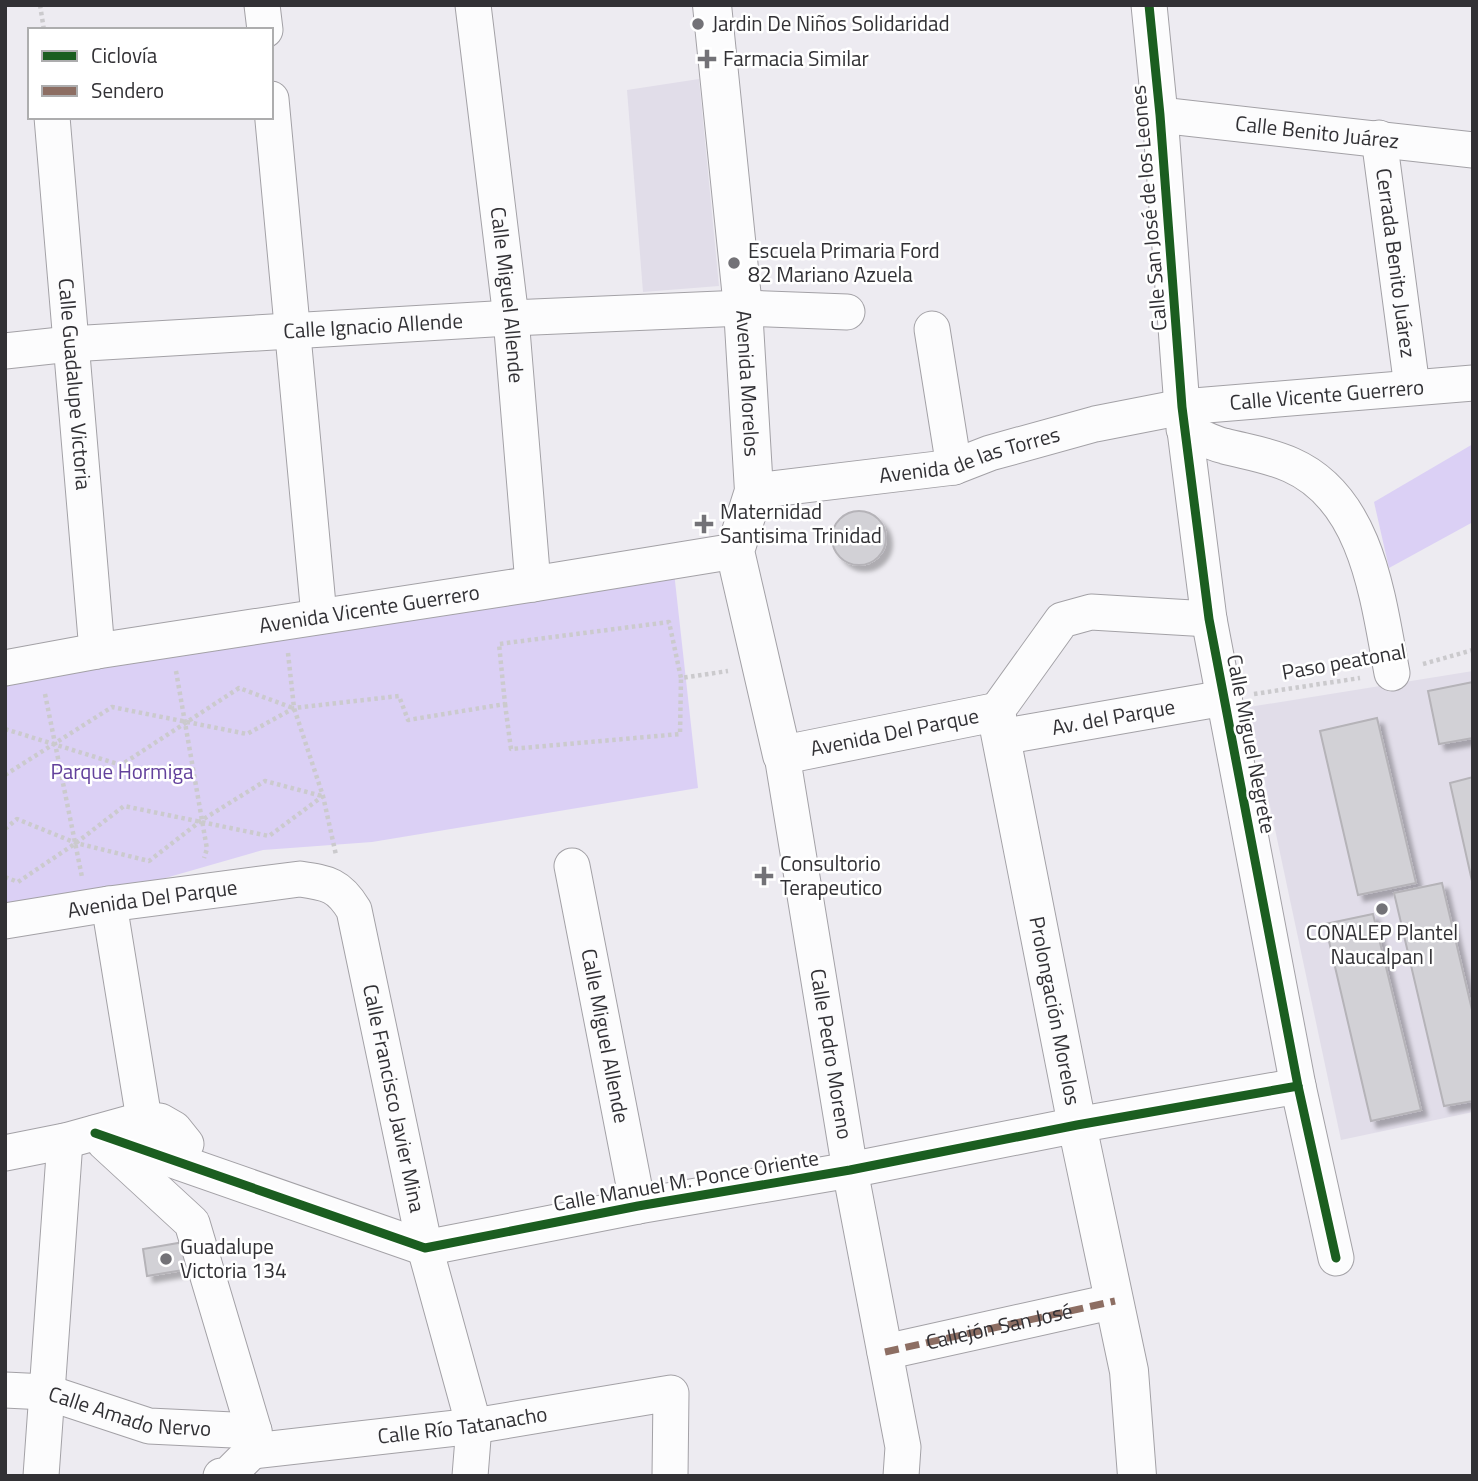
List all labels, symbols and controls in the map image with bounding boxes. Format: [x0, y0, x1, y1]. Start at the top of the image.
place label: Jardin De Niños Solidaridad [712, 7, 950, 39]
marker: Jardin De Niños Solidaridad [690, 16, 706, 32]
legend [28, 28, 273, 119]
text: Ciclovía [91, 39, 158, 71]
place label: Farmacia Similar [723, 42, 869, 74]
marker: Farmacia Similar [697, 49, 717, 69]
text: Sendero [91, 74, 164, 106]
street label: Calle San José de los Leones [1121, 84, 1175, 332]
street label: Calle Benito Juárez [1234, 107, 1401, 157]
street label: Cerrada Benito Juárez [1368, 166, 1425, 359]
street label: Calle Miguel Allende [483, 205, 533, 384]
place label: Escuela Primaria Ford 82 Mariano Azuela [748, 234, 940, 290]
marker: Escuela Primaria Ford 82 Mariano Azuela [726, 255, 742, 271]
street label: Calle Guadalupe Victoria [51, 277, 100, 492]
street label: Calle Ignacio Allende [282, 304, 464, 346]
street label: Avenida Morelos [728, 309, 769, 457]
street label: Calle Vicente Guerrero [1228, 370, 1425, 418]
street label: Avenida de las Torres [877, 417, 1063, 491]
place label: Maternidad Santisima Trinidad [720, 495, 882, 551]
marker: Maternidad Santisima Trinidad [694, 514, 714, 534]
street label: Avenida Vicente Guerrero [256, 575, 482, 641]
street label: Paso peatonal [1279, 634, 1408, 688]
street label: Calle Miguel Negrete [1219, 651, 1285, 836]
street label: Av. del Parque [1049, 690, 1177, 743]
street label: Avenida Del Parque [807, 699, 981, 764]
park label: Parque Hormiga [50, 755, 194, 787]
place label: Consultorio Terapeutico [780, 847, 882, 903]
marker: Consultorio Terapeutico [754, 866, 774, 886]
street label: Avenida Del Parque [65, 870, 239, 926]
marker: CONALEP Plantel Naucalpan I [1374, 901, 1390, 917]
street label: Prolongación Morelos [1021, 913, 1090, 1108]
place label: CONALEP Plantel Naucalpan I [1306, 916, 1458, 972]
street label: Calle Miguel Allende [573, 946, 639, 1126]
street label: Calle Pedro Moreno [802, 966, 862, 1142]
street label: Calle Francisco Javier Mina [355, 981, 434, 1216]
street label: Calle Manuel M. Ponce Oriente [551, 1141, 821, 1219]
place label: Guadalupe Victoria 134 [180, 1230, 287, 1286]
marker: Guadalupe Victoria 134 [158, 1251, 174, 1267]
street label: Callejón San José [923, 1294, 1075, 1357]
street label: Calle Amado Nervo [44, 1377, 212, 1444]
street label: Calle Río Tatanacho [376, 1397, 550, 1452]

